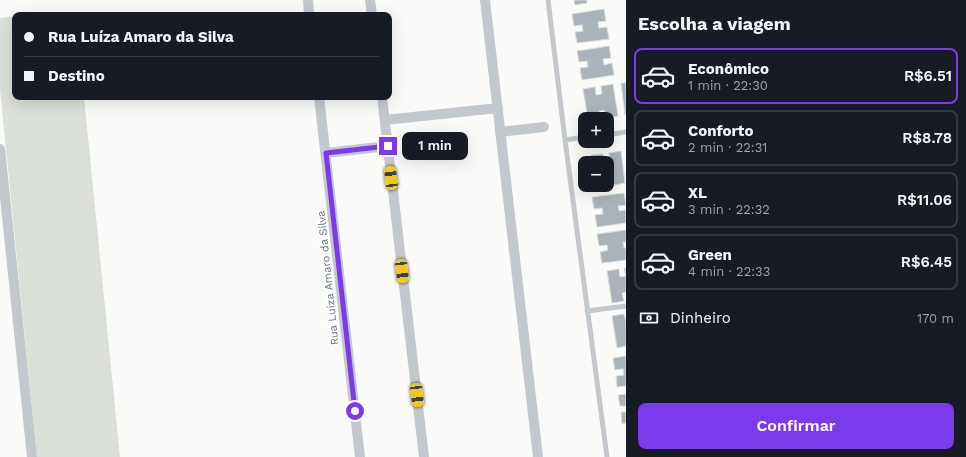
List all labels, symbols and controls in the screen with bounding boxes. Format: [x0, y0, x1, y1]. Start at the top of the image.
text: Escolha a viagem [638, 13, 791, 34]
text: Rua Luíza Amaro da Silva [48, 28, 234, 46]
icon: car [640, 58, 676, 94]
text: Econômico [688, 60, 769, 78]
text: Destino [48, 67, 105, 85]
text: R$6.51 [904, 67, 952, 85]
text: 1 min · 22:30 [688, 78, 768, 93]
map controls [578, 112, 614, 192]
button: + [578, 112, 614, 148]
icon: car [640, 120, 676, 156]
text: Conforto [688, 122, 753, 140]
text: R$8.78 [902, 129, 952, 147]
callout: 1 min [402, 132, 468, 160]
route end [379, 137, 397, 155]
text: 1 min [418, 138, 452, 153]
text: 2 min · 22:31 [688, 140, 767, 155]
button: − [578, 156, 614, 192]
car [384, 165, 398, 191]
icon: car [640, 182, 676, 218]
text: XL [688, 184, 707, 202]
text: R$11.06 [897, 191, 952, 209]
text: 3 min · 22:32 [688, 202, 770, 217]
street label: Rua Luíza Amaro da Silva [314, 210, 342, 346]
icon: car [640, 244, 676, 280]
text: Green [688, 246, 732, 264]
text: R$6.45 [901, 253, 952, 271]
car [395, 258, 409, 284]
text: 4 min · 22:33 [688, 264, 770, 279]
icon: cash [638, 307, 660, 329]
text: Dinheiro [670, 309, 731, 327]
text: 170 m [917, 311, 954, 326]
car [410, 382, 424, 408]
route start [346, 402, 364, 420]
button: Confirmar [638, 403, 954, 449]

